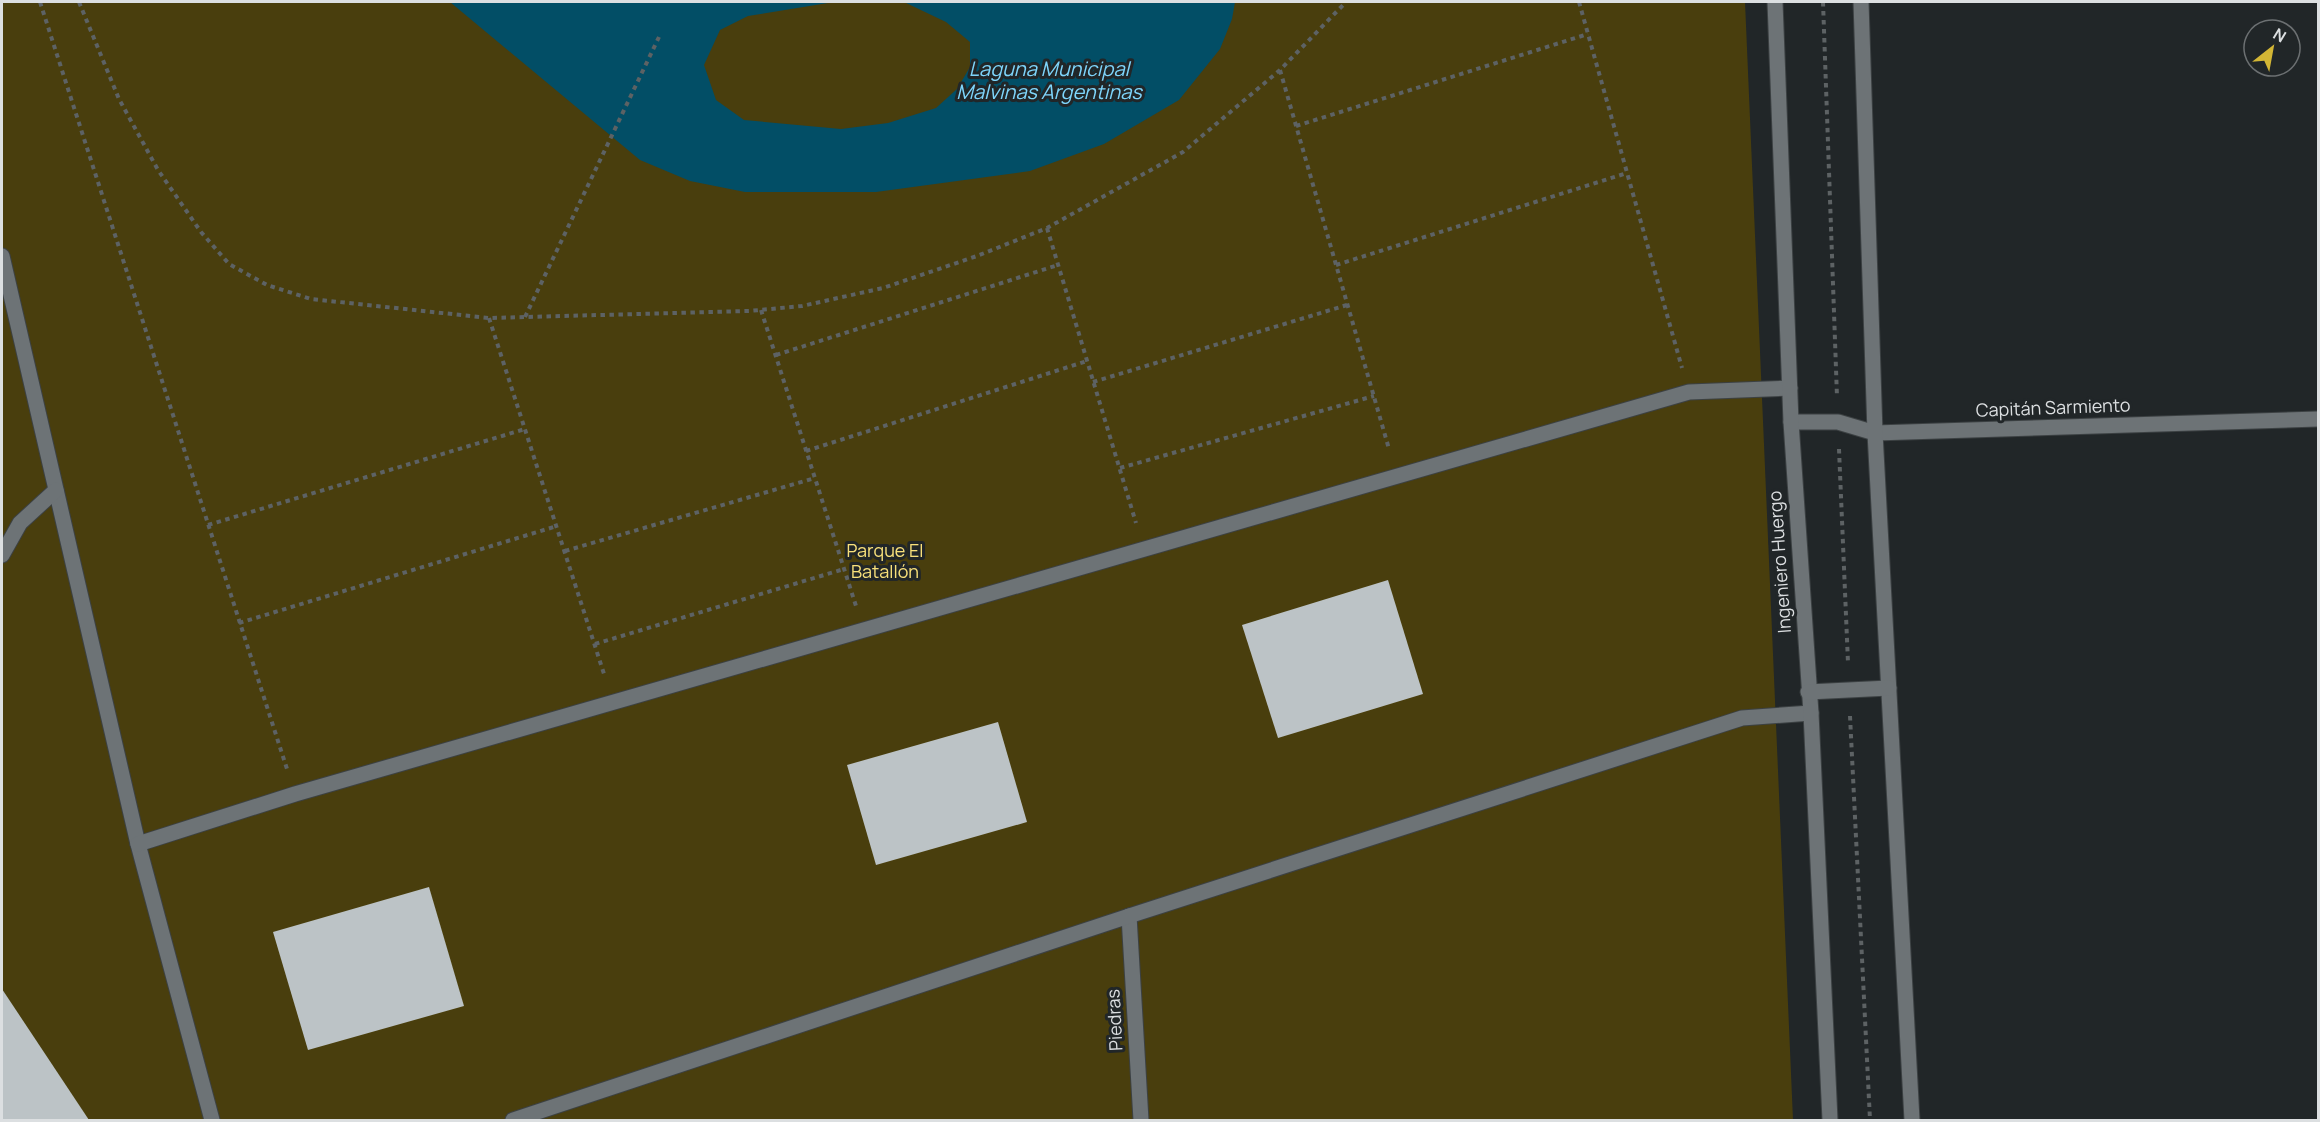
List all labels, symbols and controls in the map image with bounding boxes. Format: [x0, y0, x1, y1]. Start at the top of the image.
north arrow [2242, 18, 2302, 78]
text: N [2269, 23, 2290, 48]
water label: Laguna Municipal Malvinas Argentinas [956, 55, 1143, 105]
street label: Capitán Sarmiento [1975, 392, 2131, 422]
street label: Ingeniero Huergo [1762, 490, 1796, 634]
park label: Parque El Batallón [847, 538, 923, 583]
street label: Piedras [1100, 989, 1128, 1052]

